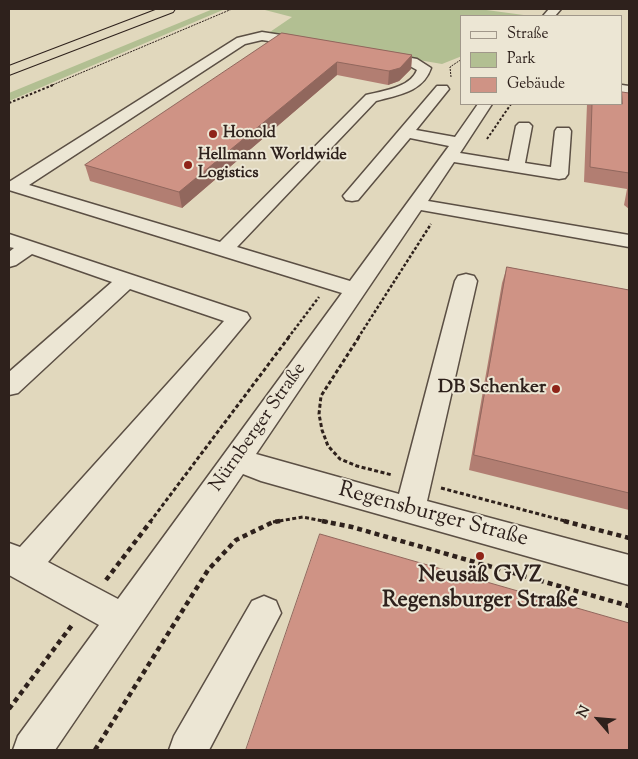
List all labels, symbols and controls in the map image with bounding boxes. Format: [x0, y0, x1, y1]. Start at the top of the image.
legend [460, 15, 623, 105]
text: Straße [507, 24, 549, 45]
text: Park [507, 49, 536, 70]
text: Gebäude [507, 74, 565, 95]
place label: Honold [223, 124, 276, 144]
marker: Honold [207, 128, 219, 140]
place label: Hellmann Worldwide Logistics [198, 146, 347, 184]
marker: Hellmann Worldwide Logistics [182, 159, 194, 171]
street label: Nürnberger Straße [206, 359, 312, 497]
place label: DB Schenker [438, 378, 546, 400]
marker: DB Schenker [550, 383, 562, 395]
street label: Regensburger Straße [335, 478, 531, 554]
marker: Neusäß GVZ Regensburger Straße [474, 550, 486, 562]
place label: Neusäß GVZ Regensburger Straße [382, 564, 578, 616]
north arrow [573, 694, 623, 744]
text: N [573, 703, 596, 722]

